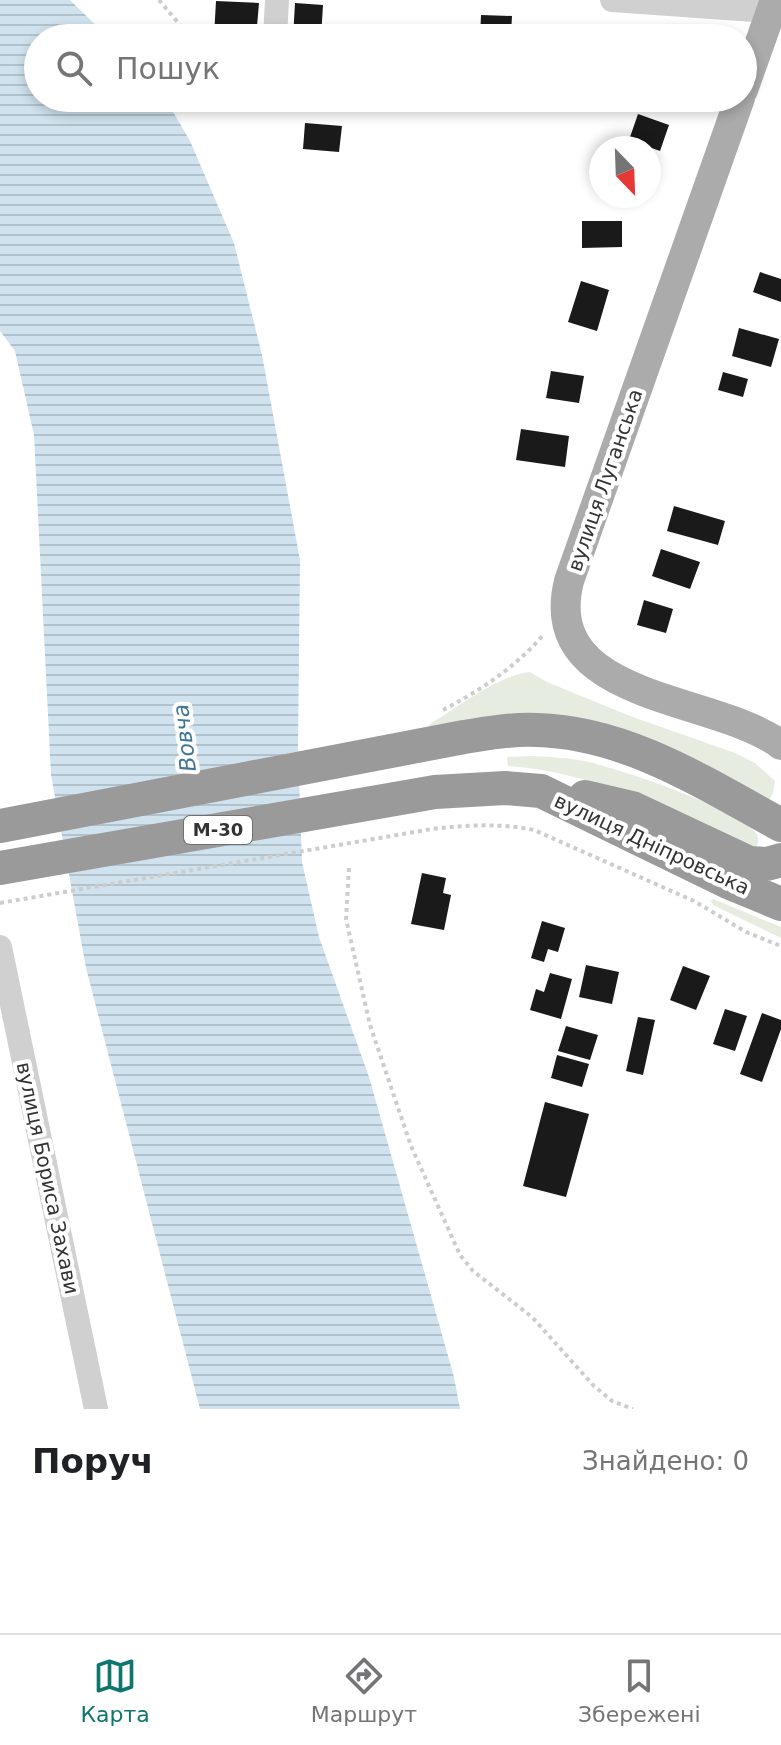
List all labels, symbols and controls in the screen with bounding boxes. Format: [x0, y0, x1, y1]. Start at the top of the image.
search box [24, 24, 757, 112]
icon: search [52, 46, 96, 90]
text: Пошук [116, 51, 220, 86]
north arrow [589, 136, 661, 208]
street label: вулиця Луганська [563, 386, 647, 574]
water label: Вовча [168, 703, 201, 773]
street label: вулиця Дніпровська [551, 788, 753, 900]
road number: М-30 [184, 816, 252, 844]
street label: вулиця Бориса Захави [12, 1060, 84, 1296]
text: Поруч [32, 1441, 154, 1481]
text: Знайдено: 0 [582, 1446, 749, 1476]
tab: Карта [80, 1654, 150, 1727]
tab: Маршрут [311, 1654, 417, 1727]
tab: Збережені [578, 1654, 701, 1727]

